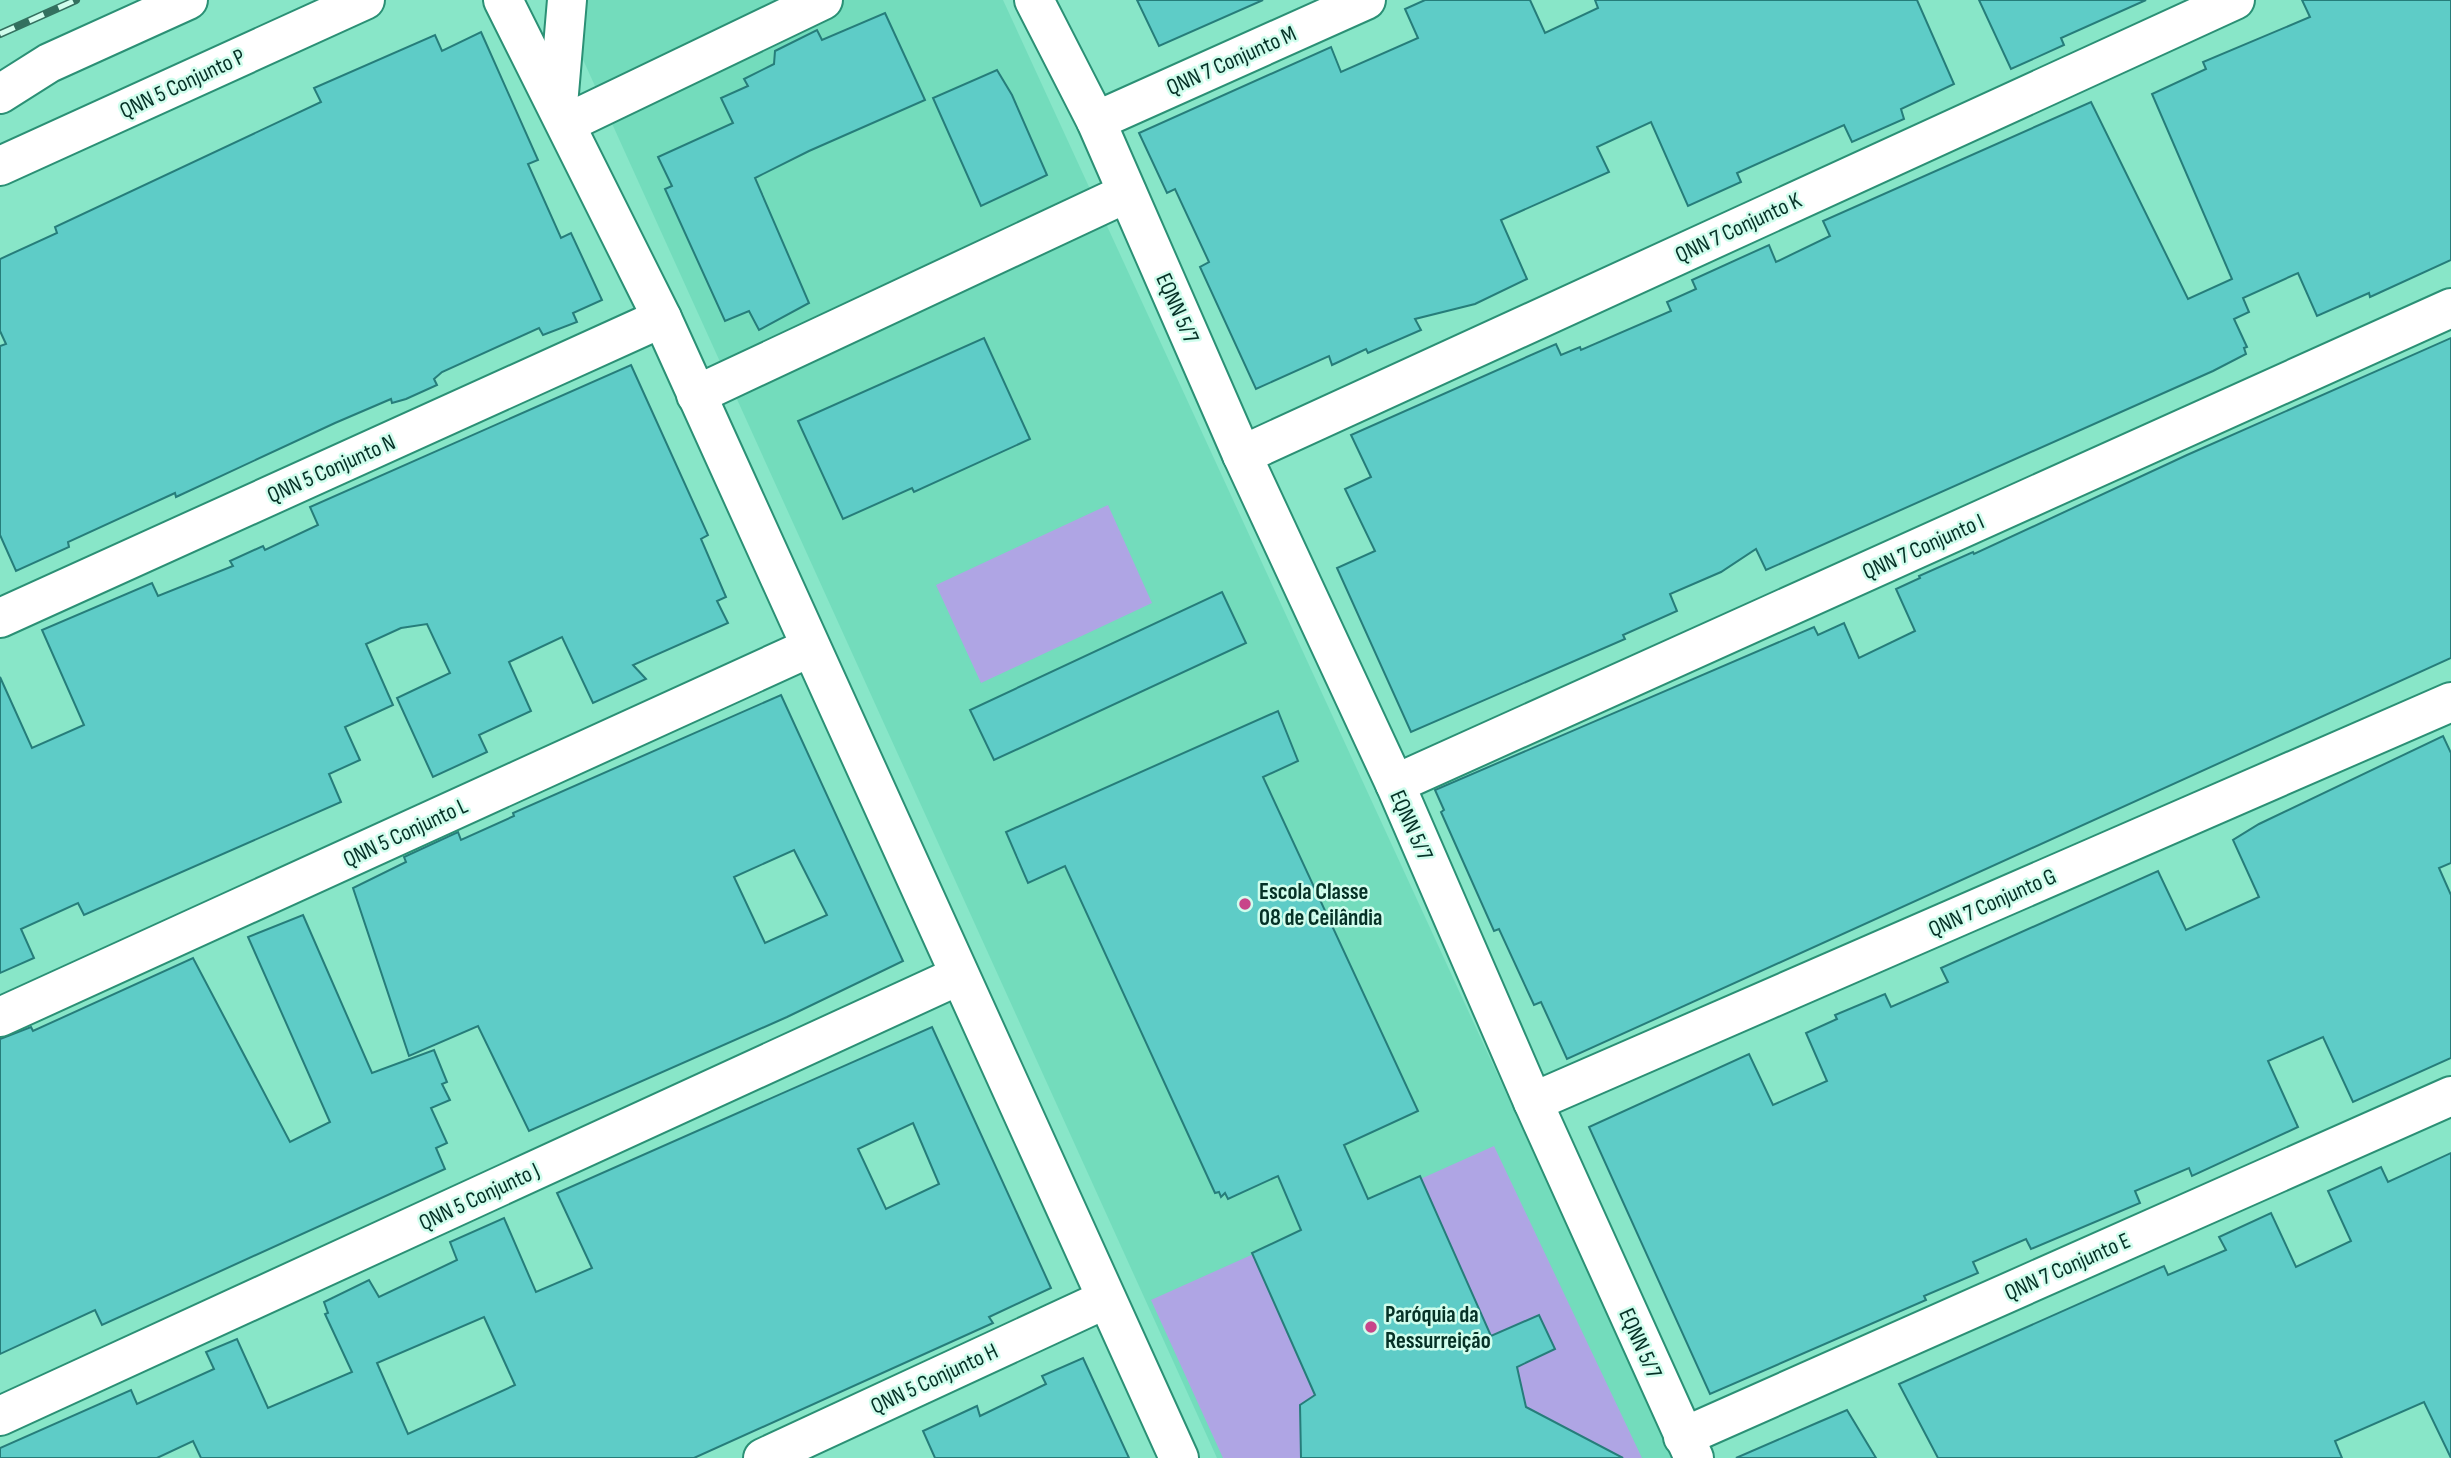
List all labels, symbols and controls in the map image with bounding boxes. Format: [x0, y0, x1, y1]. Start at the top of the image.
street label: QNN 7 Conjunto M [1162, 20, 1301, 102]
street label: QNN 5 Conjunto P [115, 43, 250, 125]
street label: QNN 7 Conjunto K [1671, 186, 1806, 269]
street label: EQNN 5/7 [1149, 269, 1205, 348]
street label: QNN 5 Conjunto N [263, 428, 400, 510]
street label: QNN 7 Conjunto I [1858, 508, 1989, 586]
street label: EQNN 5/7 [1383, 786, 1439, 865]
street label: QNN 5 Conjunto L [339, 792, 472, 874]
street label: QNN 7 Conjunto G [1924, 862, 2061, 944]
place label: Escola Classe 08 de Ceilândia [1259, 878, 1382, 932]
marker: Escola Classe 08 de Ceilândia [1237, 896, 1253, 912]
street label: QNN 5 Conjunto J [415, 1157, 544, 1237]
street label: QNN 7 Conjunto E [2000, 1227, 2135, 1307]
place label: Paróquia da Ressurreição [1385, 1301, 1491, 1355]
street label: EQNN 5/7 [1612, 1304, 1668, 1383]
marker: Paróquia da Ressurreição [1363, 1319, 1379, 1335]
street label: QNN 5 Conjunto H [866, 1337, 1002, 1421]

